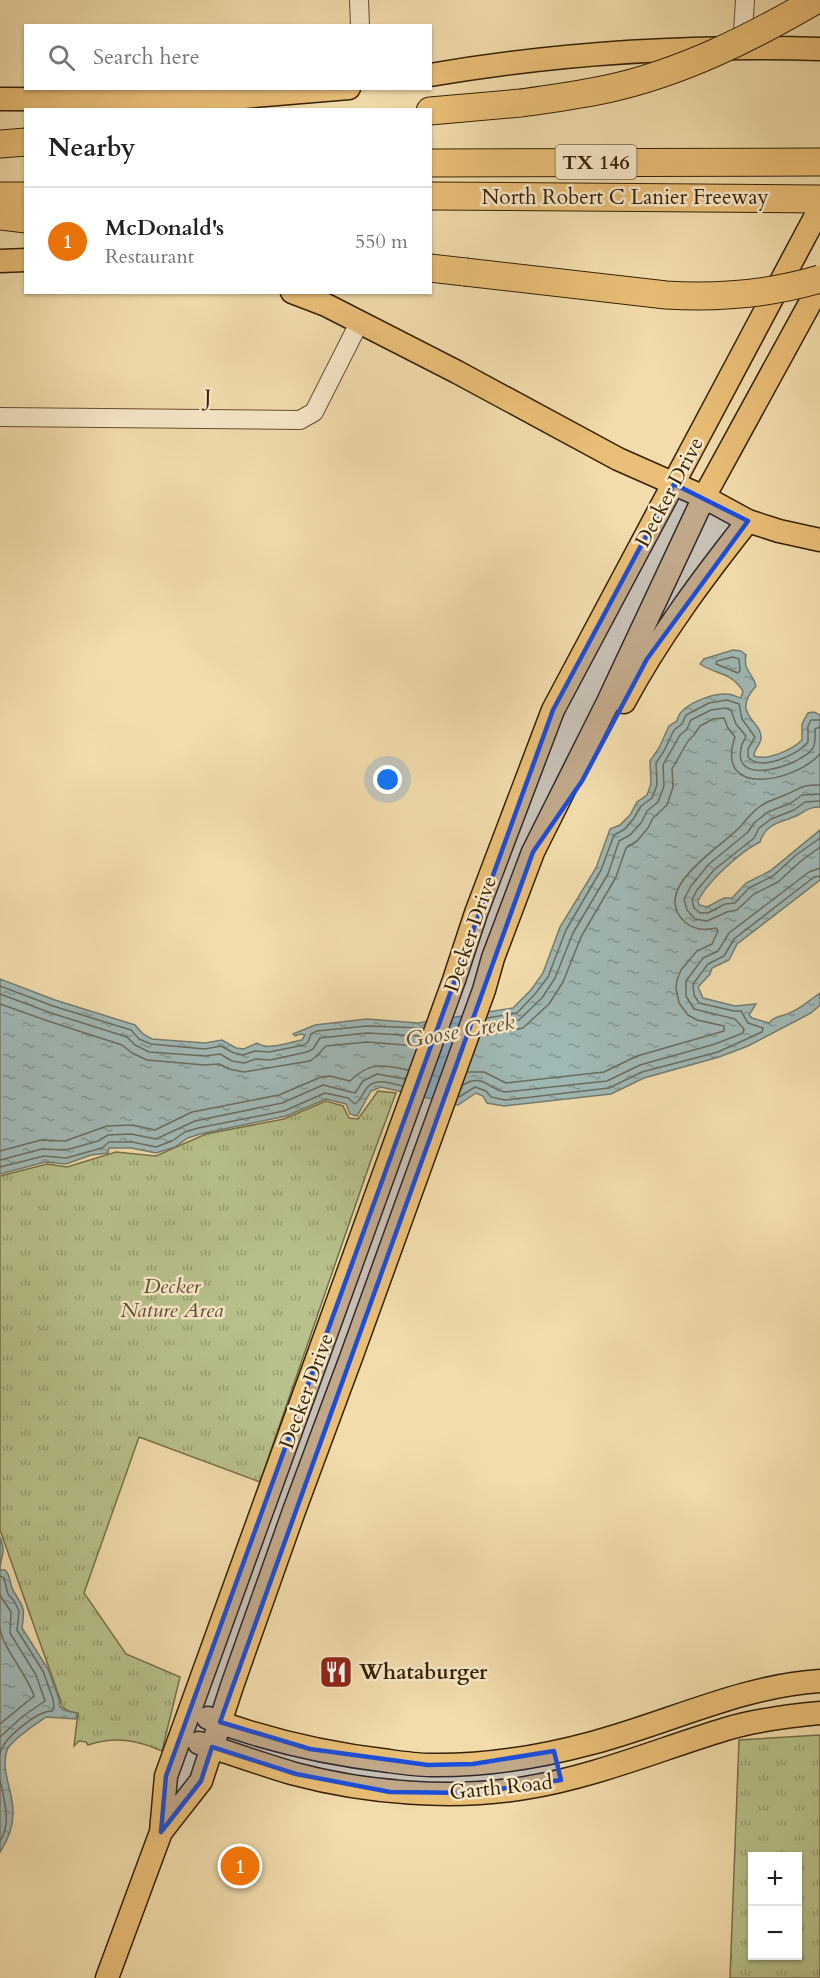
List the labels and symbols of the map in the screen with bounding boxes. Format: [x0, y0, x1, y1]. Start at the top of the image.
road number: TX 146 [556, 145, 636, 179]
street label: North Robert C Lanier Freeway [481, 183, 769, 212]
street label: J [201, 383, 212, 412]
street label: Decker Drive [628, 432, 711, 552]
your location [373, 765, 402, 794]
street label: Decker Drive [437, 872, 504, 996]
water label: Goose Creek [403, 1007, 517, 1055]
park label: Decker Nature Area [120, 1272, 224, 1325]
street label: Decker Drive [272, 1329, 341, 1453]
restaurant icon: Whataburger [318, 1654, 354, 1690]
place label: Whataburger [358, 1658, 488, 1687]
street label: Garth Road [448, 1768, 554, 1807]
pin: 1 [220, 1844, 260, 1888]

